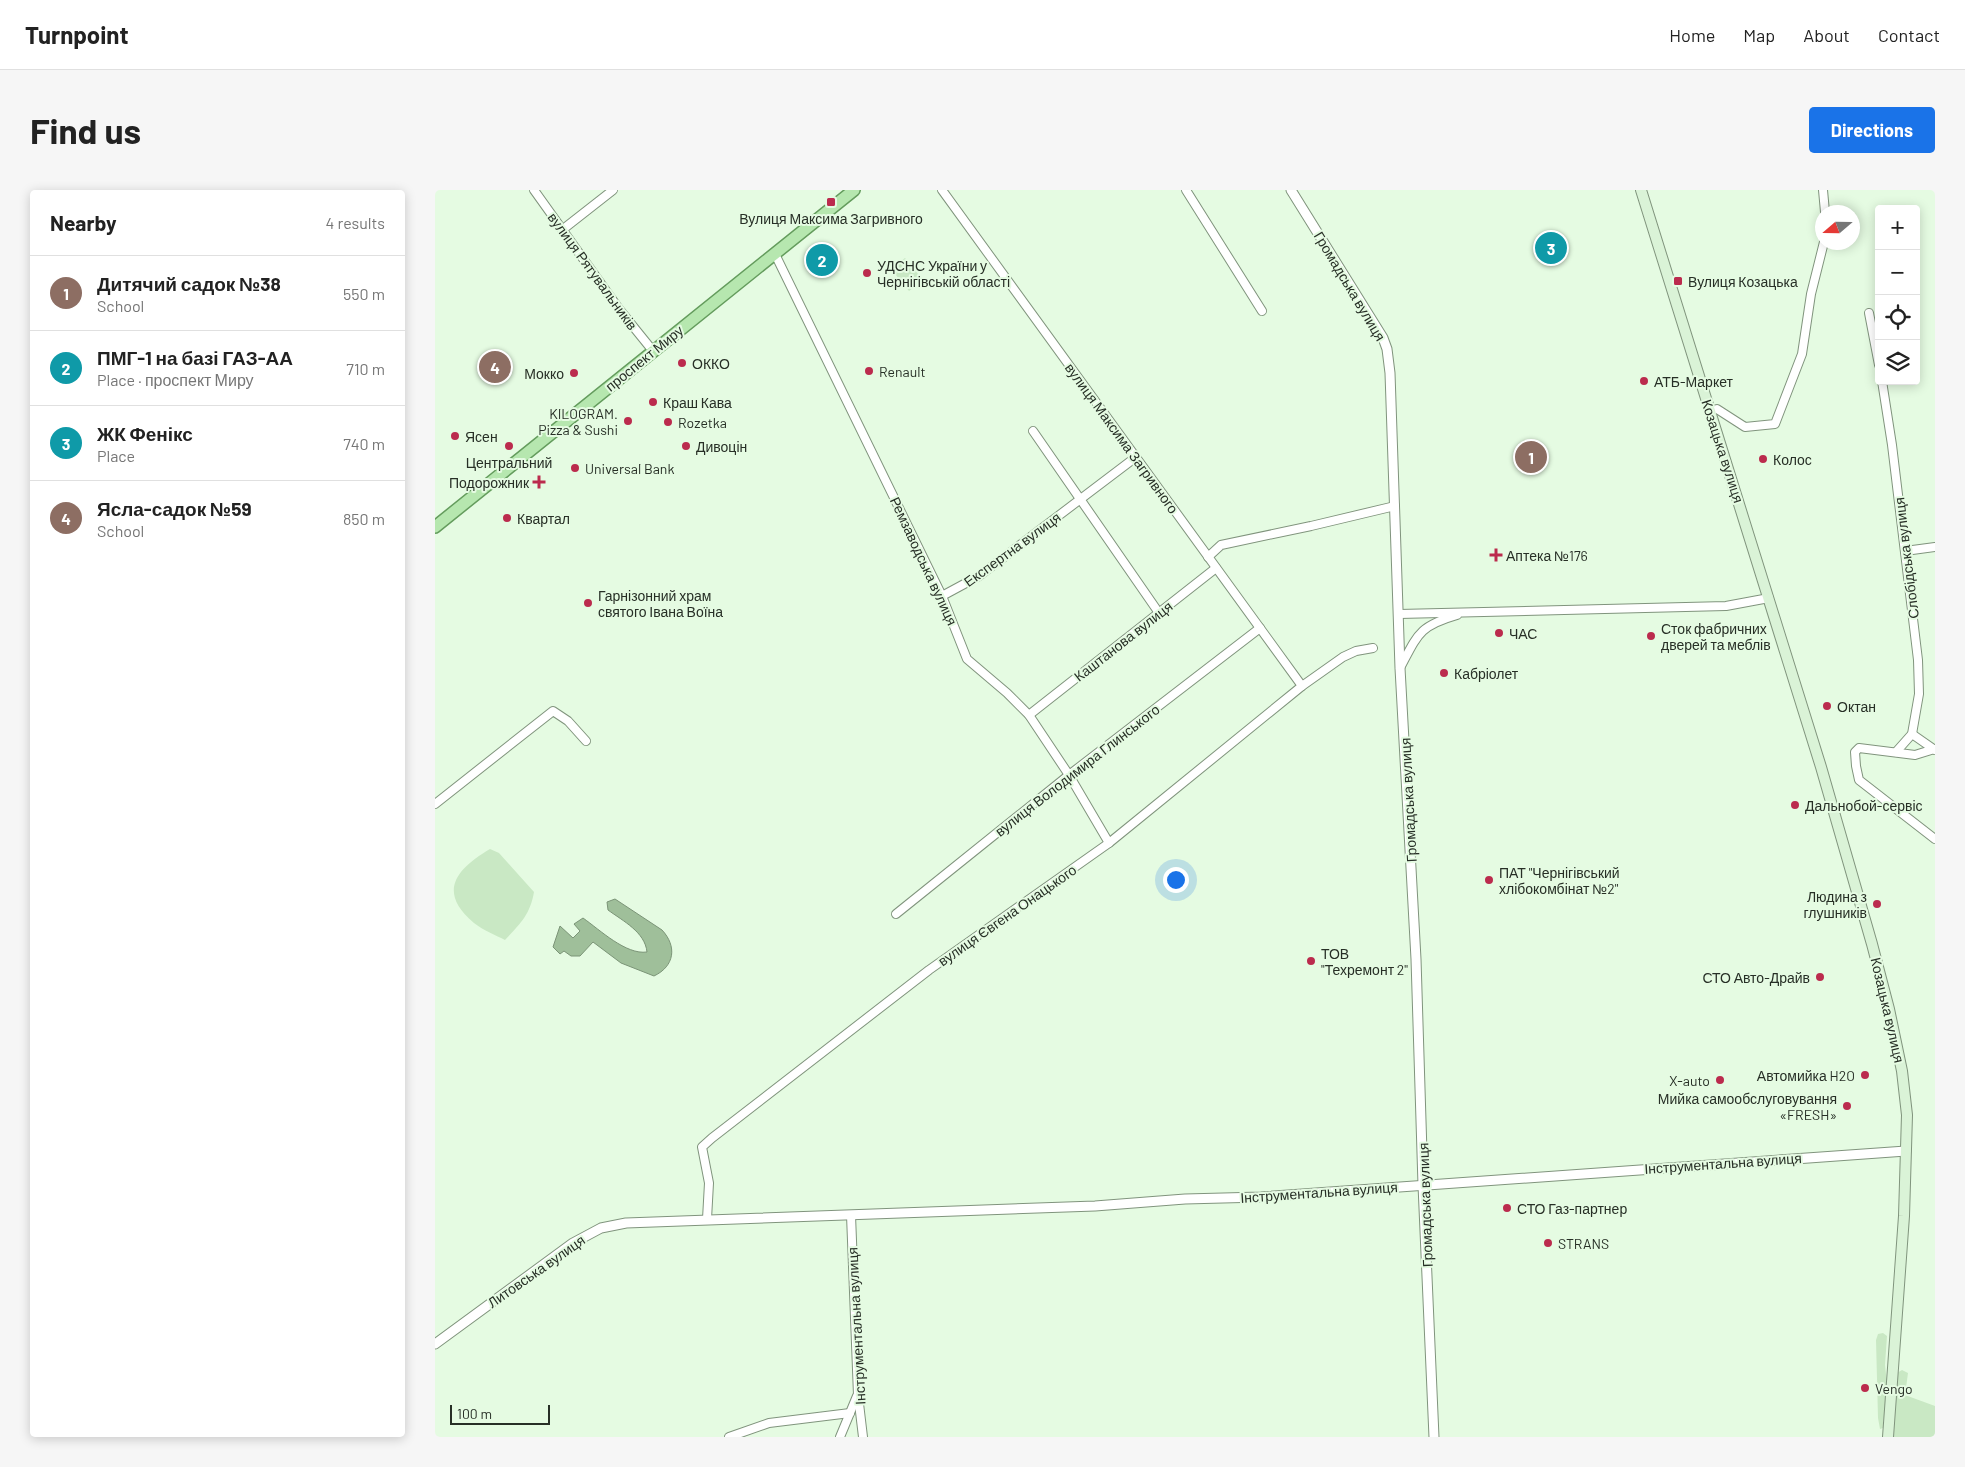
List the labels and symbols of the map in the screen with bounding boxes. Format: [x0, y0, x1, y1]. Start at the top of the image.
marker: Вулиця Максима Загривного [825, 196, 837, 208]
north arrow [1815, 205, 1860, 250]
street label: вулиця Рятувальників [545, 209, 641, 333]
place label: Вулиця Максима Загривного [739, 210, 923, 227]
street label: Громадська вулиця [1311, 228, 1389, 344]
pin: 3 [1535, 229, 1567, 267]
pin: 2 [806, 241, 838, 279]
place label: УДСНС України у Чернігівській області [877, 257, 1010, 290]
marker: УДСНС України у Чернігівській області [861, 267, 873, 279]
place label: Вулиця Козацька [1688, 273, 1798, 290]
marker: Вулиця Козацька [1672, 275, 1684, 287]
street label: проспект Миру [602, 321, 686, 395]
pin: 4 [479, 348, 511, 386]
place label: ОККО [692, 355, 730, 372]
marker: ОККО [676, 357, 688, 369]
street label: вулиця Максима Загривного [1062, 360, 1182, 517]
place label: Renault [879, 363, 926, 380]
place label: Мокко [524, 365, 564, 382]
marker: Renault [863, 365, 875, 377]
marker: Мокко [568, 367, 580, 379]
place label: АТБ-Маркет [1654, 373, 1733, 390]
marker: АТБ-Маркет [1638, 375, 1650, 387]
place label: Краш Кава [663, 394, 732, 411]
marker: Краш Кава [647, 396, 659, 408]
street label: Козацька вулиця [1698, 397, 1748, 505]
place label: KILOGRAM. Pizza & Sushi [538, 405, 618, 438]
place label: Rozetka [678, 414, 727, 431]
marker: KILOGRAM. Pizza & Sushi [622, 415, 634, 427]
marker: Rozetka [662, 416, 674, 428]
place label: Ясен [465, 428, 498, 445]
marker: Ясен [449, 430, 461, 442]
place label: Дивоцін [696, 438, 747, 455]
pin: 1 [1515, 438, 1547, 476]
marker: Центральний [503, 440, 515, 452]
marker: Дивоцін [680, 440, 692, 452]
place label: Колос [1773, 451, 1812, 468]
marker: Колос [1757, 453, 1769, 465]
place label: Центральний [466, 454, 552, 471]
place label: Universal Bank [585, 460, 674, 477]
marker: Universal Bank [569, 462, 581, 474]
place label: Подорожник [449, 474, 530, 491]
marker: Подорожник [533, 476, 545, 488]
street label: Ремзаводська вулиця [887, 494, 961, 628]
street label: Слобідська вулиця [1890, 496, 1922, 620]
street label: Експертна вулиця [960, 508, 1064, 590]
place label: Квартал [517, 510, 570, 527]
marker: Квартал [501, 512, 513, 524]
place label: Аптека №176 [1506, 547, 1588, 564]
marker: Аптека №176 [1490, 549, 1502, 561]
place label: Гарнізонний храм святого Івана Воїна [598, 587, 723, 620]
marker: Гарнізонний храм святого Івана Воїна [582, 597, 594, 609]
street label: Каштанова вулиця [1070, 597, 1176, 685]
place label: Сток фабричних дверей та меблів [1661, 620, 1771, 653]
place label: ЧАС [1509, 625, 1537, 642]
marker: ЧАС [1493, 627, 1505, 639]
marker: Сток фабричних дверей та меблів [1645, 630, 1657, 642]
place label: Кабріолет [1454, 665, 1519, 682]
marker: Кабріолет [1438, 667, 1450, 679]
place label: Октан [1837, 698, 1876, 715]
street label: вулиця Володимира Глинського [991, 700, 1163, 840]
marker: Октан [1821, 700, 1833, 712]
street label: Громадська вулиця [1396, 737, 1420, 863]
place label: Дальнобой-сервіс [1805, 797, 1923, 814]
marker: Дальнобой-сервіс [1789, 799, 1801, 811]
street label: вулиця Євгена Онацького [935, 861, 1080, 969]
place label: ПАТ "Чернігівський хлібокомбінат №2" [1499, 864, 1620, 897]
your location [1163, 867, 1189, 893]
marker: ПАТ "Чернігівський хлібокомбінат №2" [1483, 874, 1495, 886]
place label: Людина з глушників [1804, 888, 1867, 921]
marker: Людина з глушників [1871, 898, 1883, 910]
place label: ТОВ "Техремонт 2" [1321, 945, 1408, 978]
marker: ТОВ "Техремонт 2" [1305, 955, 1317, 967]
street label: Козацька вулиця [1868, 956, 1908, 1064]
place label: СТО Авто-Драйв [1702, 969, 1810, 986]
marker: СТО Авто-Драйв [1814, 971, 1826, 983]
place label: Автомийка H2O [1757, 1067, 1855, 1084]
marker: Автомийка H2O [1859, 1069, 1871, 1081]
place label: X-auto [1669, 1072, 1710, 1089]
marker: X-auto [1714, 1074, 1726, 1086]
place label: Мийка самообслуговування «FRESH» [1658, 1090, 1837, 1123]
marker: Мийка самообслуговування «FRESH» [1841, 1100, 1853, 1112]
street label: Громадська вулиця [1414, 1142, 1436, 1268]
street label: Інструментальна вулиця [1644, 1149, 1802, 1177]
street label: Інструментальна вулиця [1240, 1178, 1398, 1206]
place label: СТО Газ-партнер [1517, 1200, 1627, 1217]
marker: СТО Газ-партнер [1501, 1202, 1513, 1214]
street label: Литовська вулиця [484, 1231, 588, 1311]
place label: STRANS [1558, 1235, 1609, 1252]
marker: STRANS [1542, 1237, 1554, 1249]
street label: Інструментальна вулиця [843, 1247, 869, 1405]
place label: Vengo [1875, 1380, 1913, 1397]
marker: Vengo [1859, 1382, 1871, 1394]
scale bar [450, 1402, 550, 1425]

